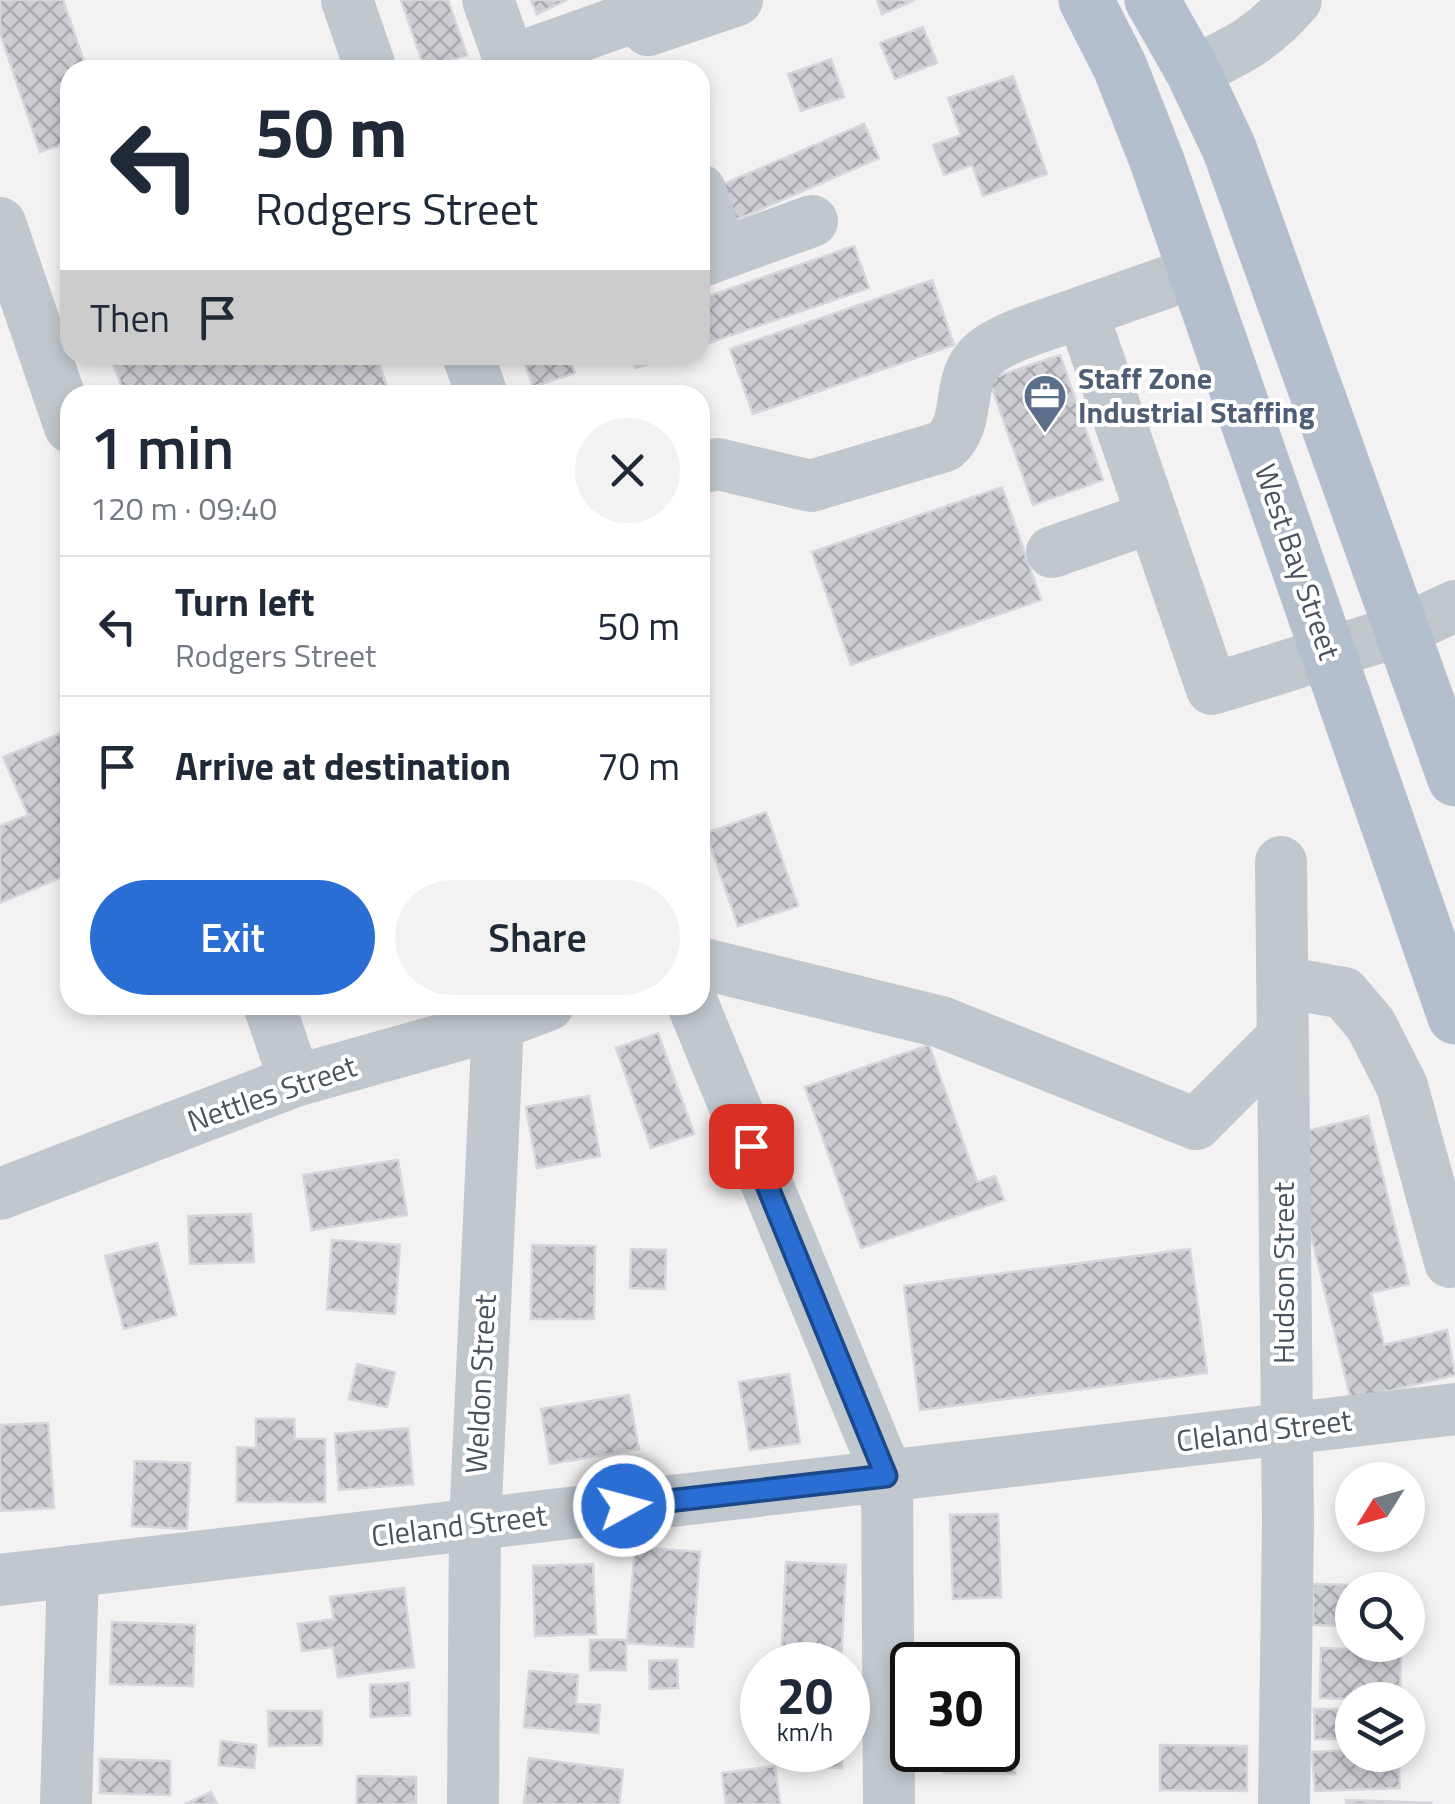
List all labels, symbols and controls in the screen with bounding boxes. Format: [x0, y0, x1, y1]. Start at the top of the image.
text: 50 m [255, 78, 408, 184]
icon: left [90, 100, 220, 230]
text: Rodgers Street [255, 174, 538, 242]
text: Then [90, 289, 170, 347]
icon: arrive [190, 290, 245, 345]
place label: Staff Zone Industrial Staffing [1078, 355, 1314, 435]
office icon: Staff Zone Industrial Staffing [1022, 373, 1068, 434]
text: 1 min [90, 401, 234, 492]
button: close [575, 418, 680, 523]
street label: West Bay Street [1243, 458, 1353, 666]
text: 120 m · 09:40 [90, 484, 277, 532]
text: Turn left [175, 573, 315, 631]
text: 50 m [597, 597, 680, 655]
icon: left [90, 599, 145, 654]
text: Rodgers Street [175, 631, 376, 679]
text: Arrive at destination [175, 737, 511, 795]
text: 70 m [597, 737, 680, 795]
icon: arrive [90, 739, 145, 794]
button: Exit [90, 880, 375, 995]
button: Share [395, 880, 680, 995]
street label: Nettles Street [181, 1042, 363, 1143]
pin [709, 1104, 794, 1189]
icon: arrive [724, 1119, 779, 1174]
street label: Hudson Street [1260, 1182, 1306, 1364]
street label: Weldon Street [452, 1292, 508, 1475]
street label: Cleland Street [1174, 1396, 1355, 1464]
position arrow [572, 1454, 676, 1558]
north arrow [1335, 1462, 1425, 1552]
map controls [1335, 1462, 1425, 1772]
street label: Cleland Street [369, 1491, 550, 1559]
button: search [1335, 1572, 1425, 1662]
speed limit sign: 30 [890, 1642, 1020, 1772]
text: 20 [777, 1657, 833, 1733]
button: layers [1335, 1682, 1425, 1772]
text: km/h [777, 1713, 833, 1751]

